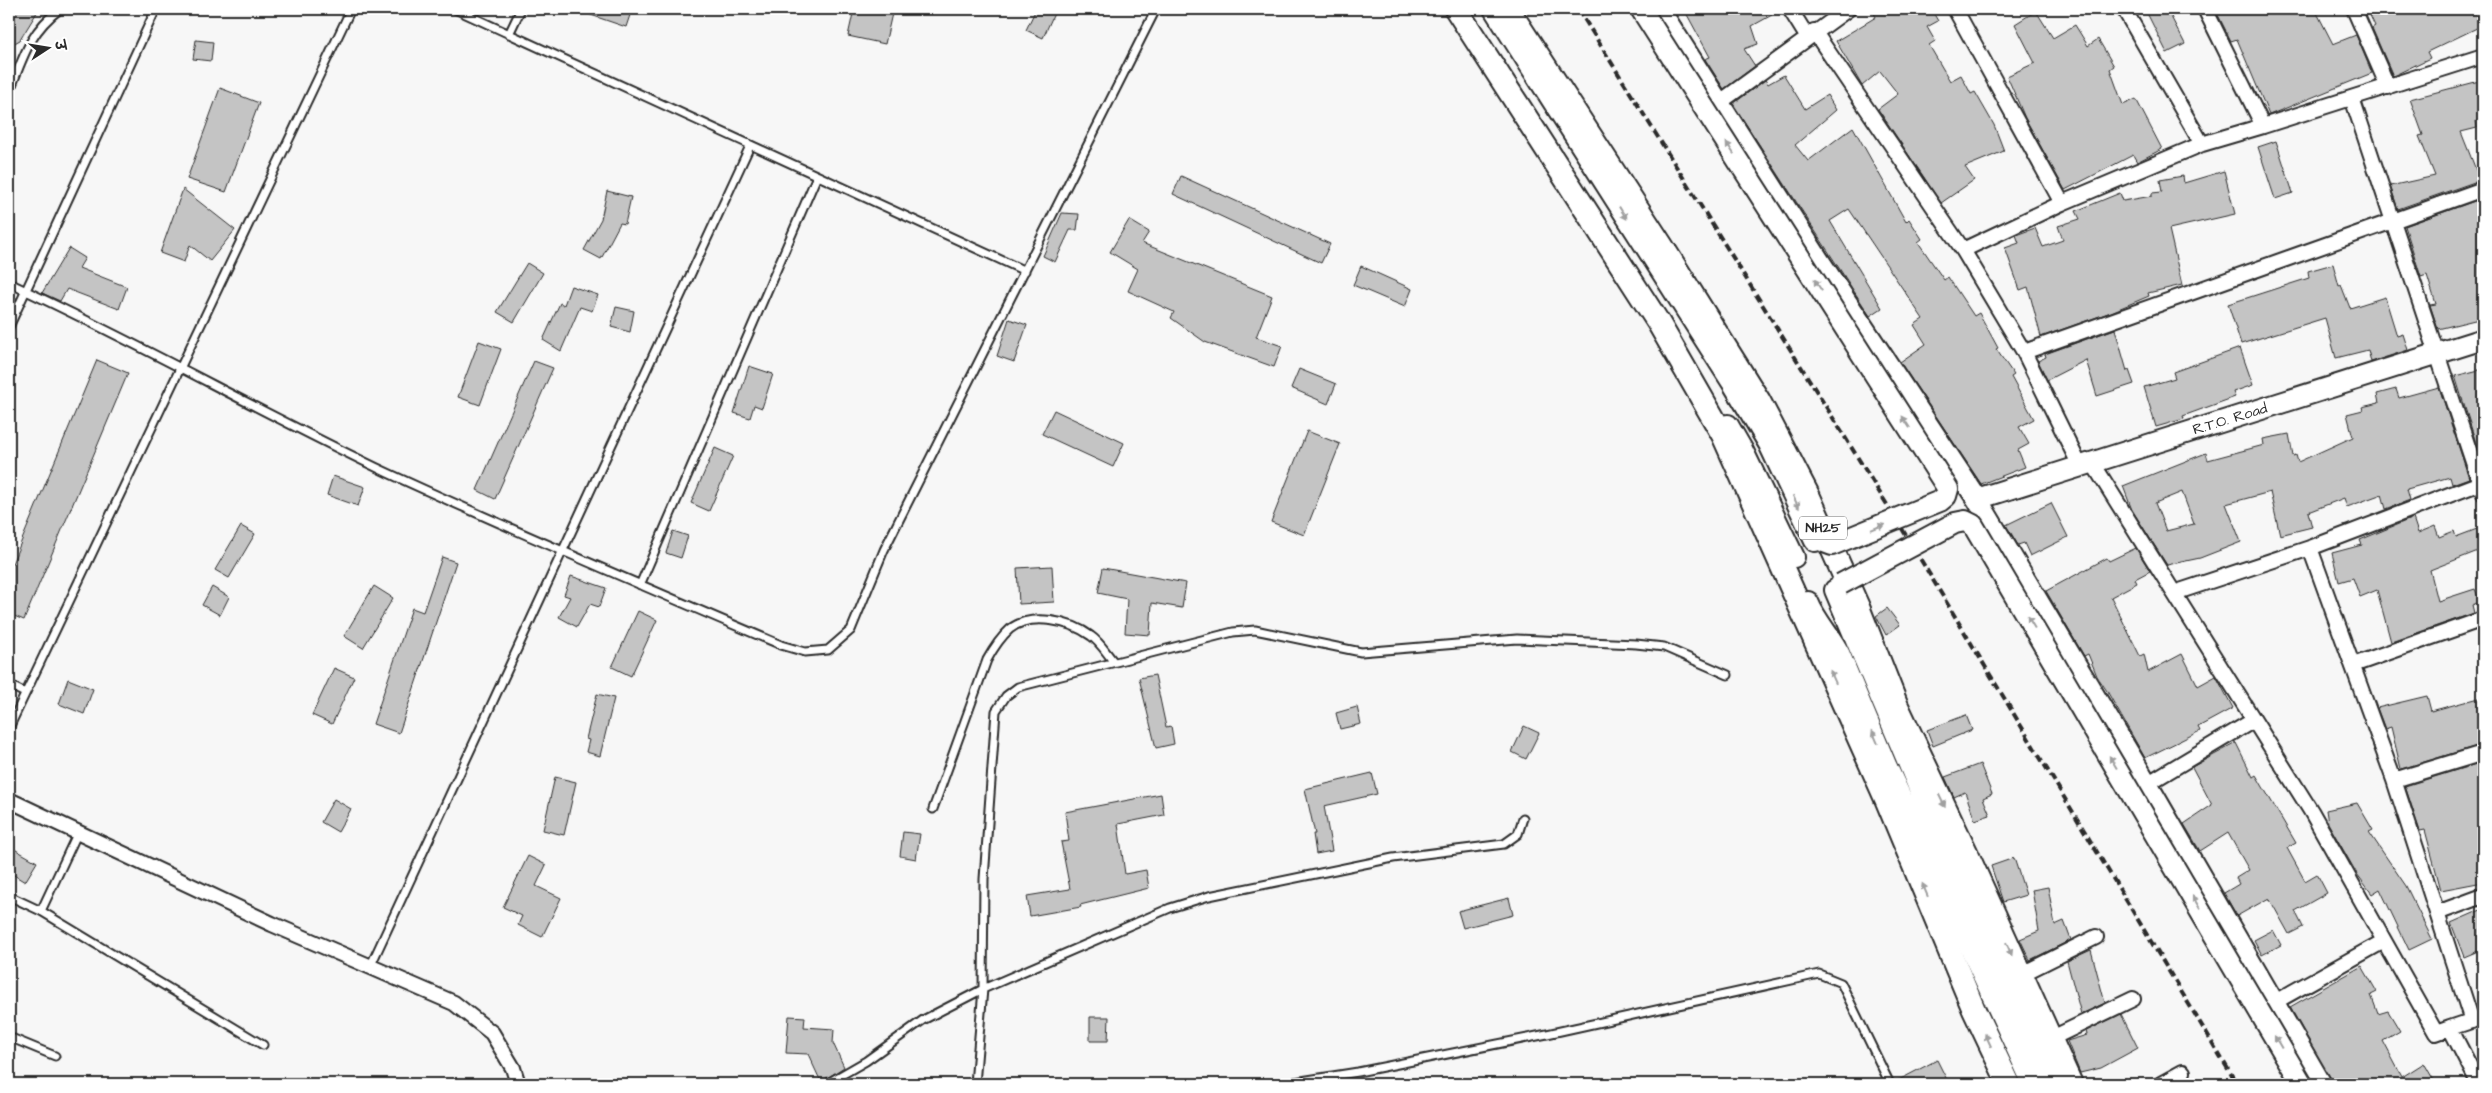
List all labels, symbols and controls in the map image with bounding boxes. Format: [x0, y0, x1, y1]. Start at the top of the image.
north arrow [22, 22, 72, 72]
text: उ [49, 37, 71, 54]
one-way arrow [1725, 142, 1735, 155]
one-way arrow [1619, 206, 1628, 219]
one-way arrow [1813, 279, 1822, 292]
street label: R.T.O. Road [2190, 398, 2270, 440]
one-way arrow [1901, 415, 1910, 429]
one-way arrow [1792, 495, 1800, 509]
road number: NH25 [1799, 516, 1847, 540]
one-way arrow [1870, 522, 1885, 530]
one-way arrow [2026, 615, 2035, 628]
one-way arrow [1828, 670, 1836, 684]
one-way arrow [1870, 730, 1878, 745]
one-way arrow [2109, 755, 2118, 768]
one-way arrow [1938, 794, 1946, 808]
one-way arrow [1920, 883, 1928, 898]
one-way arrow [2192, 894, 2200, 909]
one-way arrow [2005, 942, 2013, 956]
one-way arrow [1984, 1033, 1992, 1047]
one-way arrow [2273, 1036, 2282, 1049]

